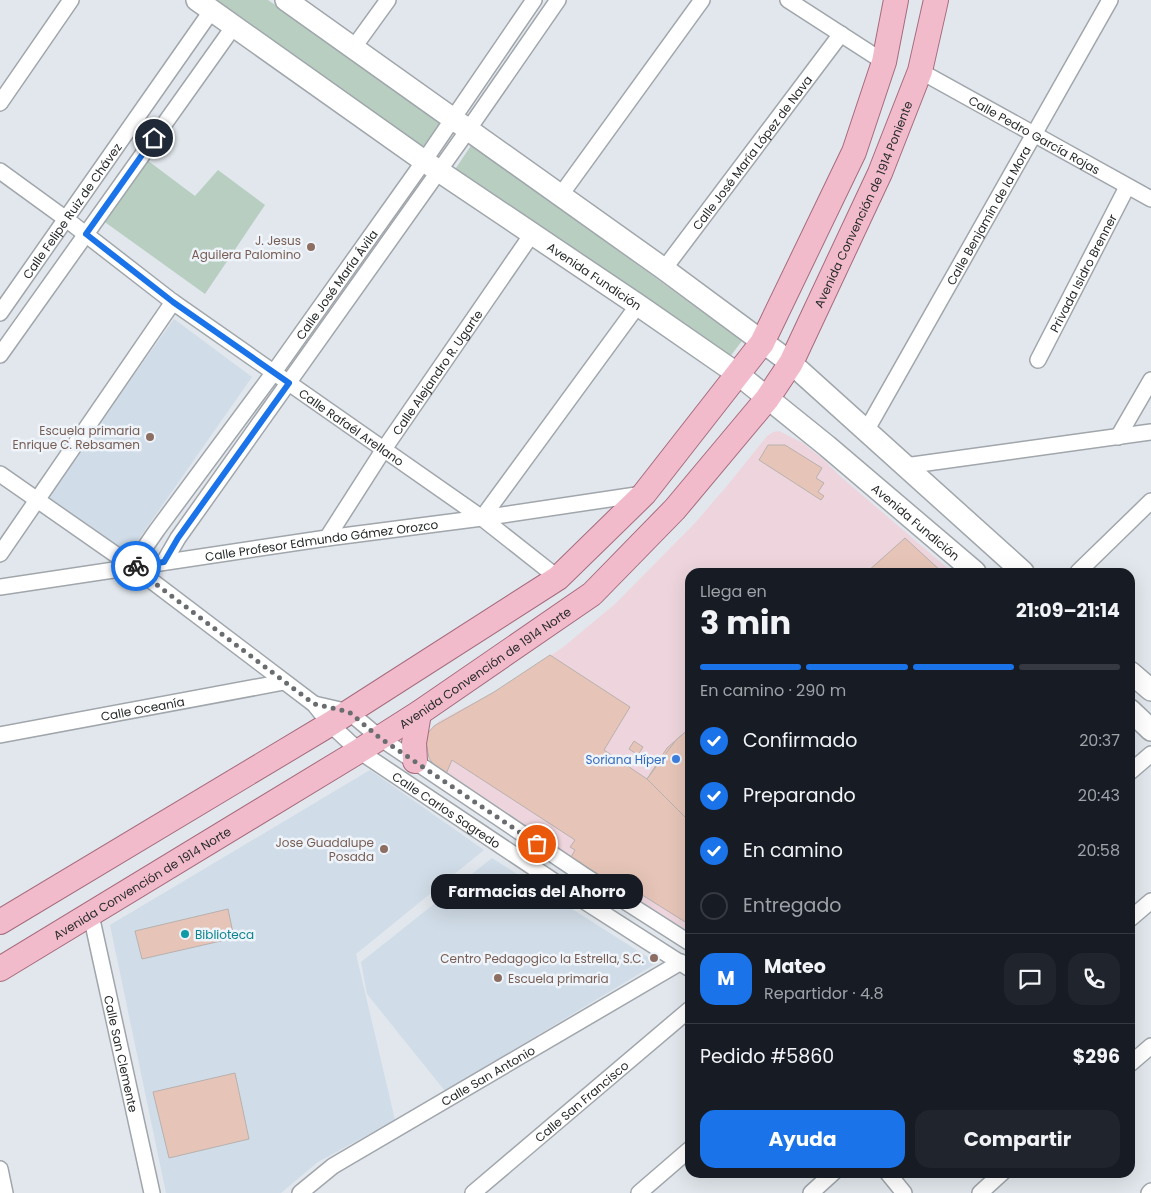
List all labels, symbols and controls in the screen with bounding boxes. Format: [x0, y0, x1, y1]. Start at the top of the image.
street label: Calle José María López de Nava [688, 72, 816, 233]
street label: Calle Pedro García Rojas [966, 91, 1103, 178]
street label: Avenida Convención de 1914 Poniente [810, 98, 916, 310]
pin [133, 117, 175, 159]
icon: home [140, 124, 168, 152]
street label: Calle Felipe Ruiz de Chávez [18, 139, 125, 282]
street label: Calle Benjamín de la Mora [942, 142, 1034, 288]
street label: Privada Isidro Brenner [1045, 210, 1121, 335]
street label: Calle José María Ávila [291, 226, 381, 343]
place label: J. Jesus Aguilera Palomino [192, 232, 301, 263]
street label: Avenida Fundición [544, 238, 645, 314]
marker: J. Jesus Aguilera Palomino [305, 241, 317, 253]
street label: Calle Alejandro R. Ugarte [388, 306, 486, 438]
street label: Calle Rafaél Arellano [296, 384, 408, 470]
place label: Escuela primaria Enrique C. Rebsamen [13, 422, 140, 453]
marker: Escuela primaria Enrique C. Rebsamen [144, 431, 156, 443]
street label: Avenida Fundición [868, 479, 964, 564]
street label: Calle Profesor Edmundo Gámez Orozco [204, 515, 439, 565]
courier [111, 541, 161, 591]
icon: bike [122, 552, 150, 580]
text: Llega en [700, 580, 767, 603]
text: 21:09–21:14 [1016, 597, 1120, 624]
text: 3 min [700, 600, 791, 645]
street label: Avenida Convención de 1914 Norte [395, 603, 574, 732]
text: En camino · 290 m [700, 679, 846, 702]
street label: Calle Oceanía [99, 692, 186, 725]
icon: check [700, 727, 728, 755]
text: Confirmado [743, 727, 857, 754]
text: 20:37 [1079, 729, 1120, 752]
place label: Soriana Híper [585, 751, 667, 768]
marker: Soriana Híper [670, 753, 682, 765]
street label: Calle Carlos Sagredo [389, 767, 504, 852]
icon: check [700, 782, 728, 810]
text: Preparando [743, 782, 856, 809]
text: 20:43 [1078, 784, 1120, 807]
street label: Avenida Convención de 1914 Norte [50, 822, 234, 943]
pin [516, 823, 558, 865]
icon: bag [523, 830, 551, 858]
place label: Jose Guadalupe Posada [276, 834, 374, 865]
icon: check [700, 837, 728, 865]
text: En camino [743, 837, 843, 864]
text: 20:58 [1077, 839, 1120, 862]
marker: Jose Guadalupe Posada [378, 843, 390, 855]
callout: Farmacias del Ahorro [431, 874, 643, 909]
text: Farmacias del Ahorro [448, 880, 626, 903]
text: Entregado [743, 892, 841, 919]
place label: Biblioteca [195, 926, 254, 943]
marker: Biblioteca [179, 928, 191, 940]
place label: Centro Pedagogico la Estrella, S.C. [440, 950, 644, 967]
marker: Centro Pedagogico la Estrella, S.C. [648, 952, 660, 964]
text: Mateo [764, 953, 826, 980]
button: chat [1004, 953, 1056, 1005]
button: phone [1068, 953, 1120, 1005]
text: M [717, 965, 735, 992]
place label: Escuela primaria [508, 970, 609, 987]
marker: Escuela primaria [492, 972, 504, 984]
text: Repartidor · 4.8 [764, 982, 884, 1005]
street label: Calle San Clemente [100, 994, 142, 1114]
street label: Calle San Antonio [438, 1041, 538, 1109]
text: Pedido #5860 [700, 1043, 834, 1070]
text: $296 [1073, 1043, 1120, 1070]
street label: Calle San Francisco [531, 1056, 632, 1146]
button: Ayuda [700, 1110, 905, 1168]
button: Compartir [915, 1110, 1120, 1168]

